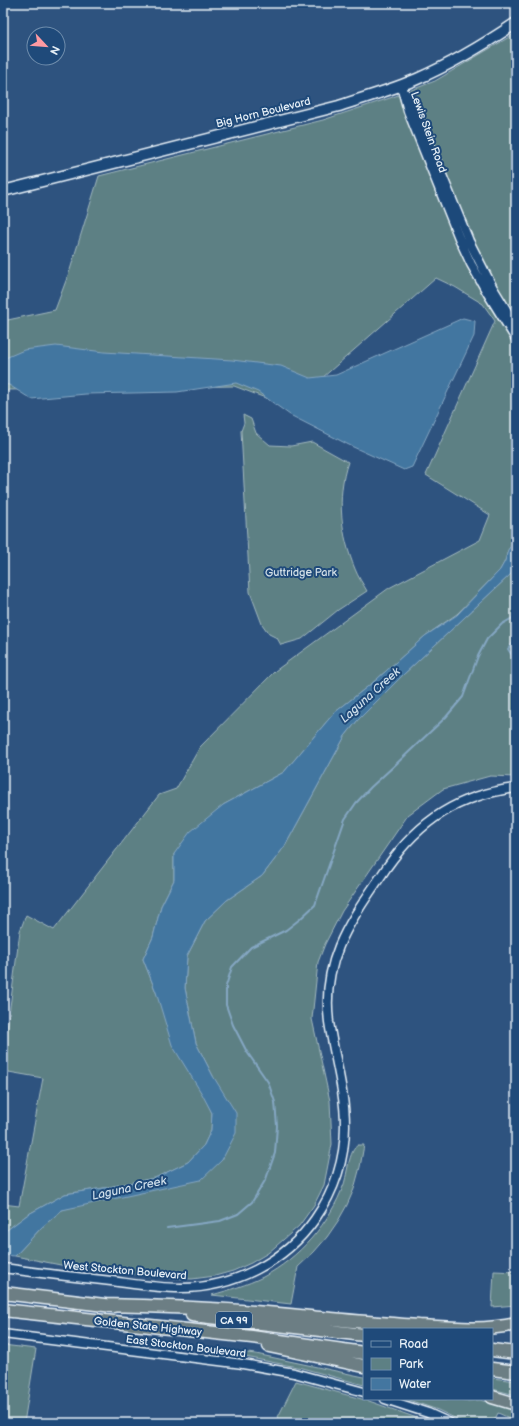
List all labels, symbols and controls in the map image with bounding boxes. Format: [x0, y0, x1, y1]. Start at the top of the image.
north arrow [26, 26, 66, 66]
text: N [47, 44, 62, 57]
street label: Lewis Stein Road [408, 90, 449, 174]
street label: Big Horn Boulevard [215, 94, 312, 131]
park label: Guttridge Park [265, 566, 338, 579]
water label: Laguna Creek [337, 664, 404, 726]
water label: Laguna Creek [90, 1173, 169, 1204]
street label: West Stockton Boulevard [63, 1259, 187, 1282]
road number: CA 99 [216, 1312, 252, 1328]
street label: Golden State Highway [93, 1314, 203, 1339]
legend [363, 1328, 493, 1400]
street label: East Stockton Boulevard [125, 1333, 247, 1360]
text: Road [399, 1337, 428, 1352]
text: Park [399, 1357, 423, 1372]
text: Water [399, 1377, 431, 1392]

